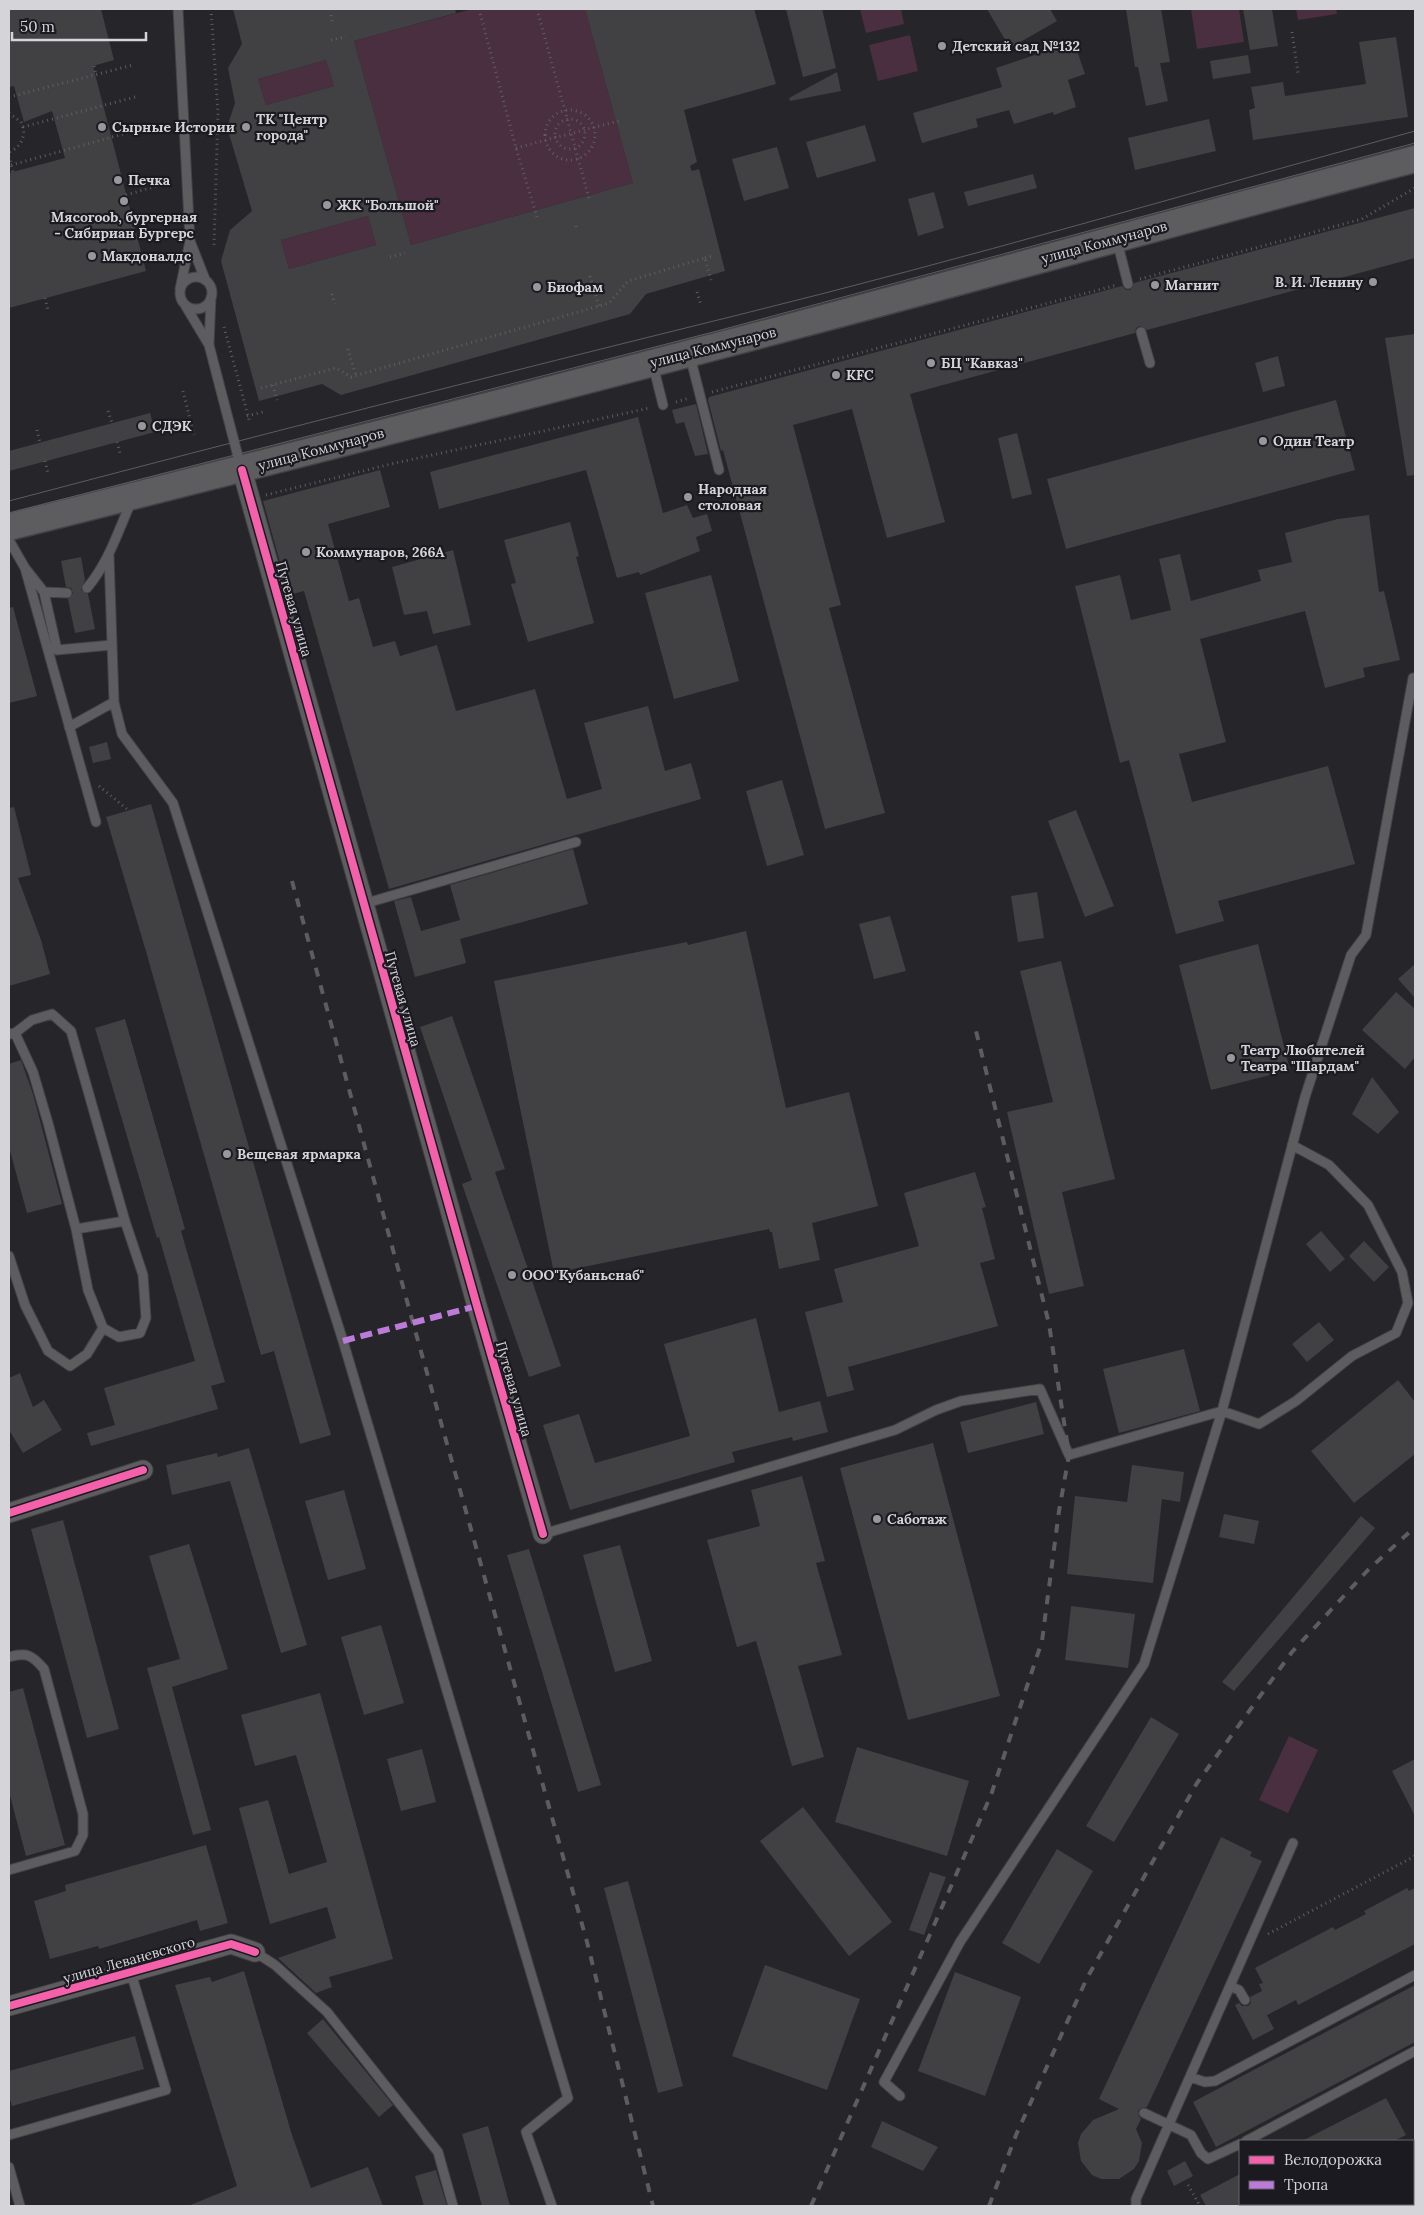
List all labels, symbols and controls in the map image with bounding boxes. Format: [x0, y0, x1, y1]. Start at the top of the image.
scale bar [12, 10, 146, 42]
text: 50 m [20, 17, 55, 36]
place label: Детский сад №132 [952, 37, 1080, 55]
marker: Детский сад №132 [936, 40, 948, 52]
place label: ТК "Центр города" [256, 110, 327, 144]
place label: Сырные Истории [112, 118, 235, 136]
marker: Сырные Истории [96, 121, 108, 133]
marker: ТК "Центр города" [240, 121, 252, 133]
place label: Печка [128, 171, 171, 189]
marker: Печка [112, 174, 124, 186]
marker: Мясоroob, бургерная - Сибириан Бургерс [118, 195, 130, 207]
place label: ЖК "Большой" [337, 196, 439, 214]
marker: ЖК "Большой" [321, 199, 333, 211]
place label: Мясоroob, бургерная - Сибириан Бургерс [51, 208, 197, 242]
street label: улица Коммунаров [1039, 217, 1169, 267]
place label: Макдоналдс [102, 247, 192, 265]
marker: Макдоналдс [86, 250, 98, 262]
place label: В. И. Ленину [1275, 273, 1363, 291]
place label: Магнит [1165, 276, 1219, 294]
marker: В. И. Ленину [1367, 276, 1379, 288]
place label: Биофам [547, 278, 603, 296]
marker: Магнит [1149, 279, 1161, 291]
marker: Биофам [531, 281, 543, 293]
street label: улица Коммунаров [648, 323, 778, 371]
place label: БЦ "Кавказ" [941, 354, 1023, 372]
marker: БЦ "Кавказ" [925, 357, 937, 369]
place label: KFC [846, 366, 874, 384]
marker: KFC [830, 369, 842, 381]
place label: СДЭК [152, 417, 192, 435]
marker: СДЭК [136, 420, 148, 432]
street label: улица Коммунаров [256, 424, 386, 474]
place label: Один Театр [1273, 432, 1354, 450]
marker: Один Театр [1257, 435, 1269, 447]
place label: Народная столовая [698, 480, 767, 514]
marker: Народная столовая [682, 491, 694, 503]
place label: Коммунаров, 266А [316, 543, 445, 561]
marker: Коммунаров, 266А [300, 546, 312, 558]
street label: Путевая улица [272, 559, 316, 659]
street label: Путевая улица [381, 949, 425, 1049]
place label: Театр Любителей Театра "Шардам" [1241, 1041, 1365, 1075]
marker: Театр Любителей Театра "Шардам" [1225, 1052, 1237, 1064]
place label: Вещевая ярмарка [237, 1145, 362, 1163]
marker: Вещевая ярмарка [221, 1148, 233, 1160]
place label: ООО"Кубаньснаб" [522, 1266, 644, 1284]
marker: ООО"Кубаньснаб" [506, 1269, 518, 1281]
street label: Путевая улица [492, 1339, 536, 1439]
place label: Саботаж [887, 1510, 947, 1528]
marker: Саботаж [871, 1513, 883, 1525]
street label: улица Леваневского [61, 1933, 197, 1987]
legend [1239, 2140, 1414, 2205]
text: Велодорожка [1284, 2150, 1382, 2169]
text: Тропа [1284, 2175, 1329, 2194]

